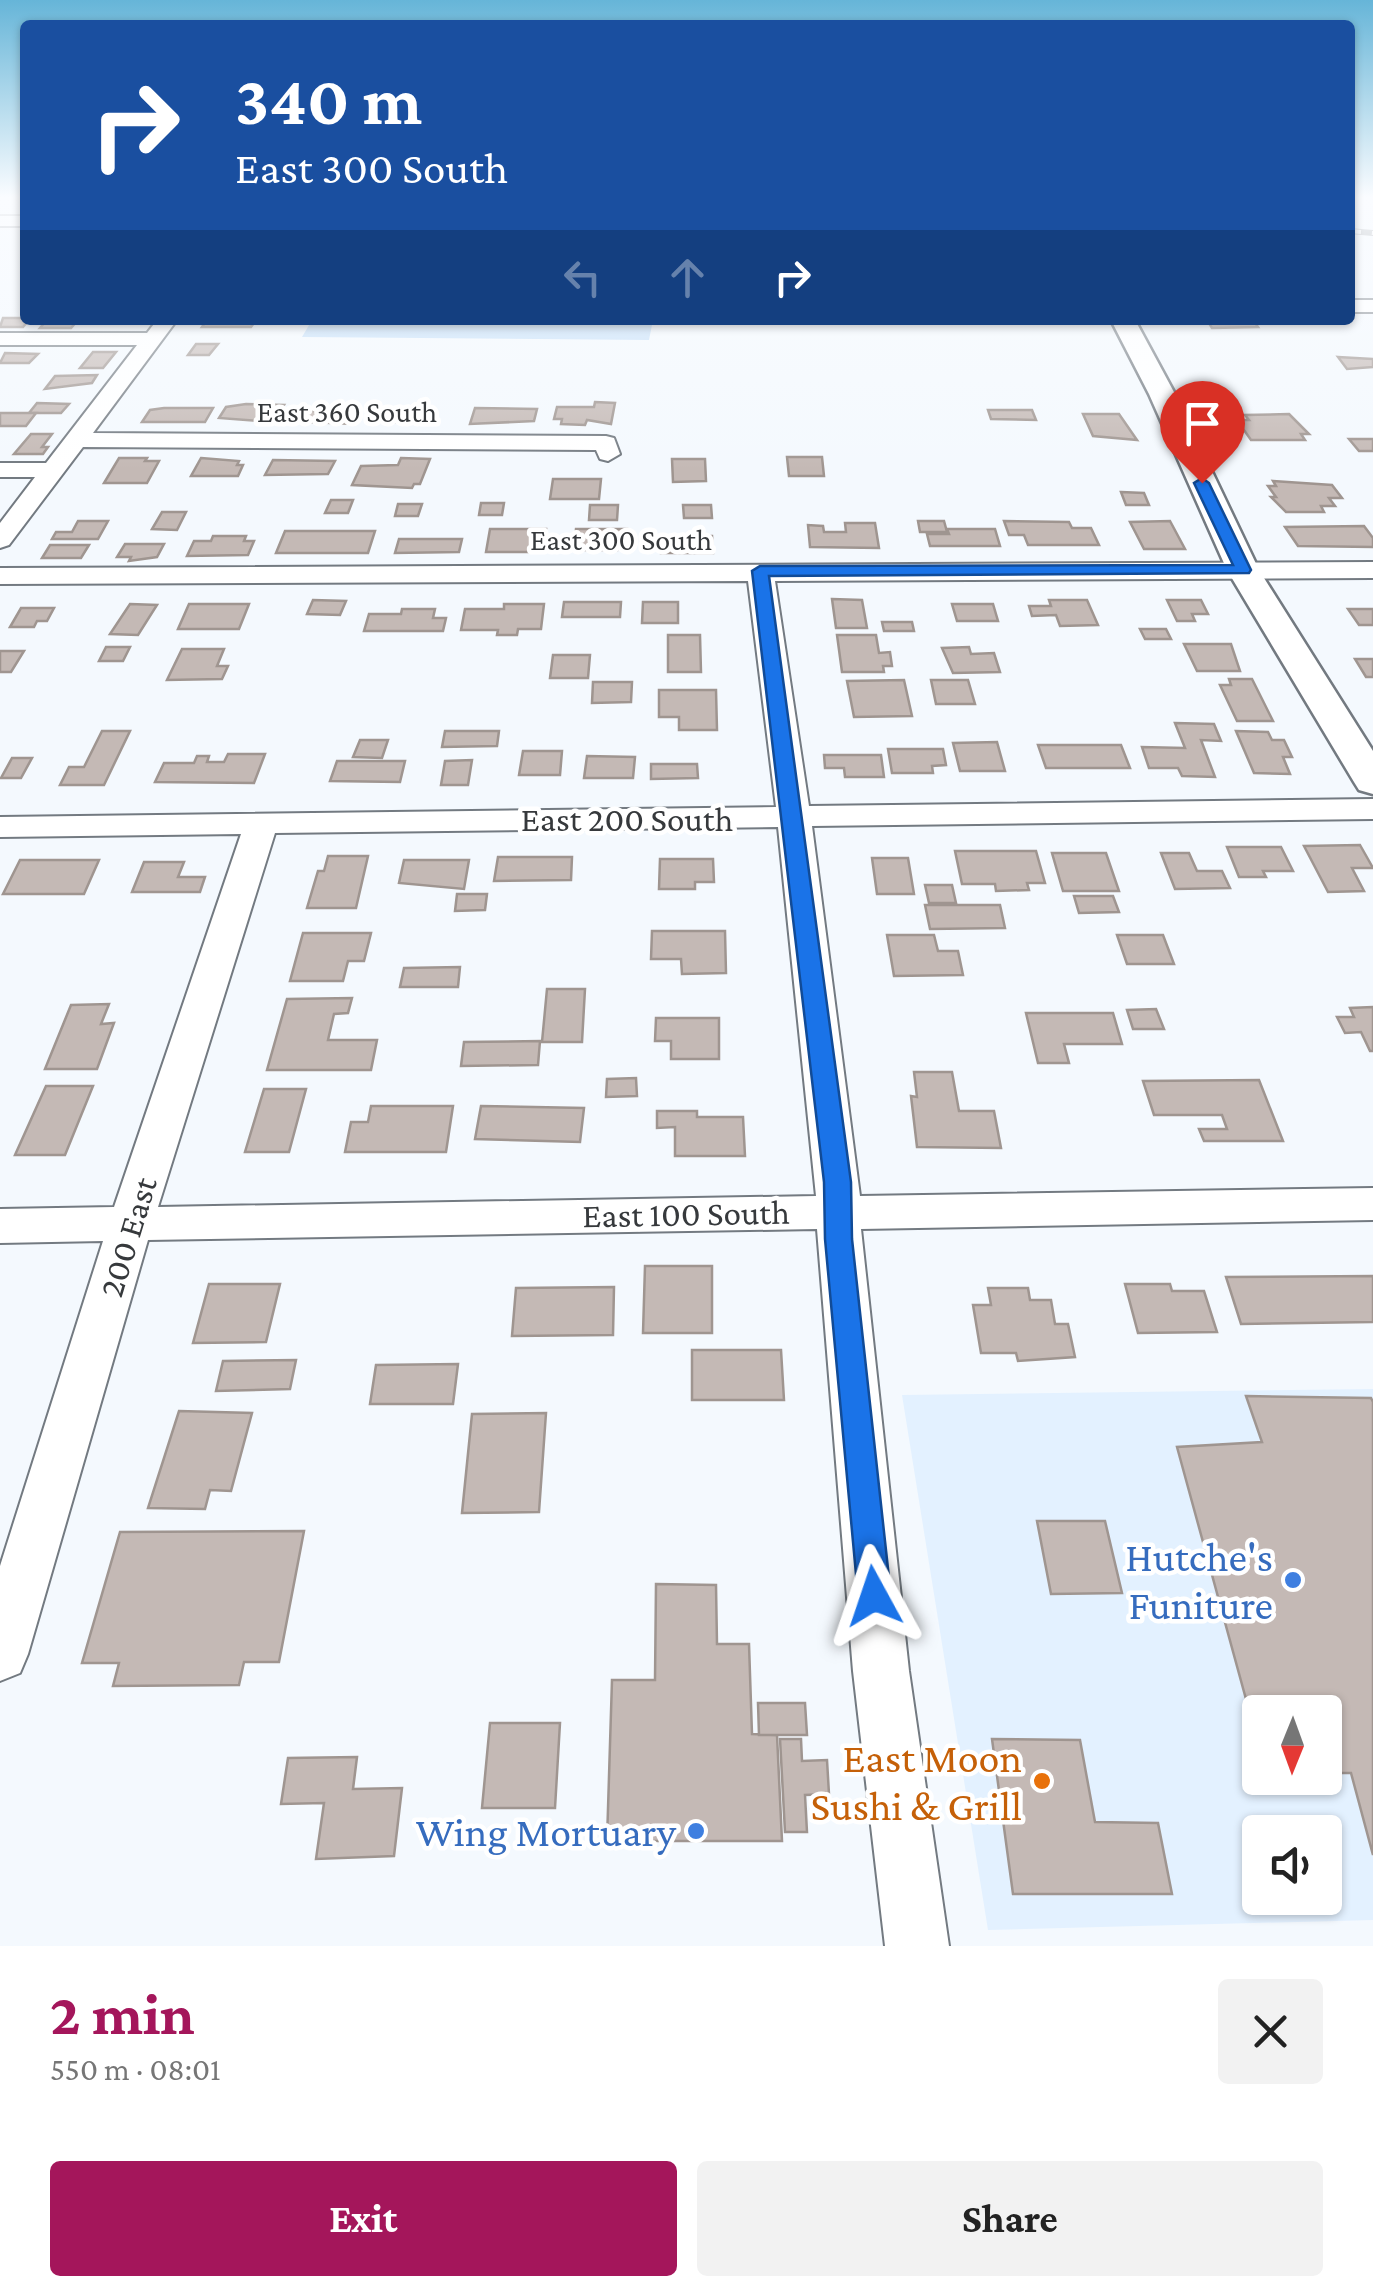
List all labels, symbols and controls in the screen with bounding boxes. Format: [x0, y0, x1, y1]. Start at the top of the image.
icon: right [70, 60, 200, 190]
text: 340 m [235, 61, 422, 139]
text: East 300 South [235, 143, 508, 193]
icon: left [555, 250, 610, 305]
icon: ahead [660, 250, 715, 305]
icon: right [765, 250, 820, 305]
pin [1160, 381, 1245, 484]
street label: East 360 South [257, 395, 437, 428]
icon: arrive [1175, 396, 1230, 451]
street label: East 300 South [530, 523, 712, 556]
street label: East 200 South [521, 800, 733, 839]
street label: 200 East [91, 1172, 165, 1302]
street label: East 100 South [582, 1193, 790, 1235]
place label: Hutche's Funiture [1125, 1533, 1273, 1628]
position arrow [822, 1544, 926, 1648]
marker: Hutche's Funiture [1282, 1569, 1304, 1591]
north arrow [1242, 1695, 1342, 1795]
map controls [1242, 1695, 1342, 1915]
place label: East Moon Sushi & Grill [810, 1734, 1022, 1829]
marker: East Moon Sushi & Grill [1031, 1770, 1053, 1792]
place label: Wing Mortuary [416, 1808, 677, 1855]
button: sound [1242, 1815, 1342, 1915]
marker: Wing Mortuary [685, 1820, 707, 1842]
button: close [1218, 1979, 1323, 2084]
text: 2 min [50, 1980, 195, 2047]
text: 550 m · 08:01 [50, 2051, 221, 2087]
button: Exit [50, 2161, 677, 2276]
button: Share [697, 2161, 1323, 2276]

